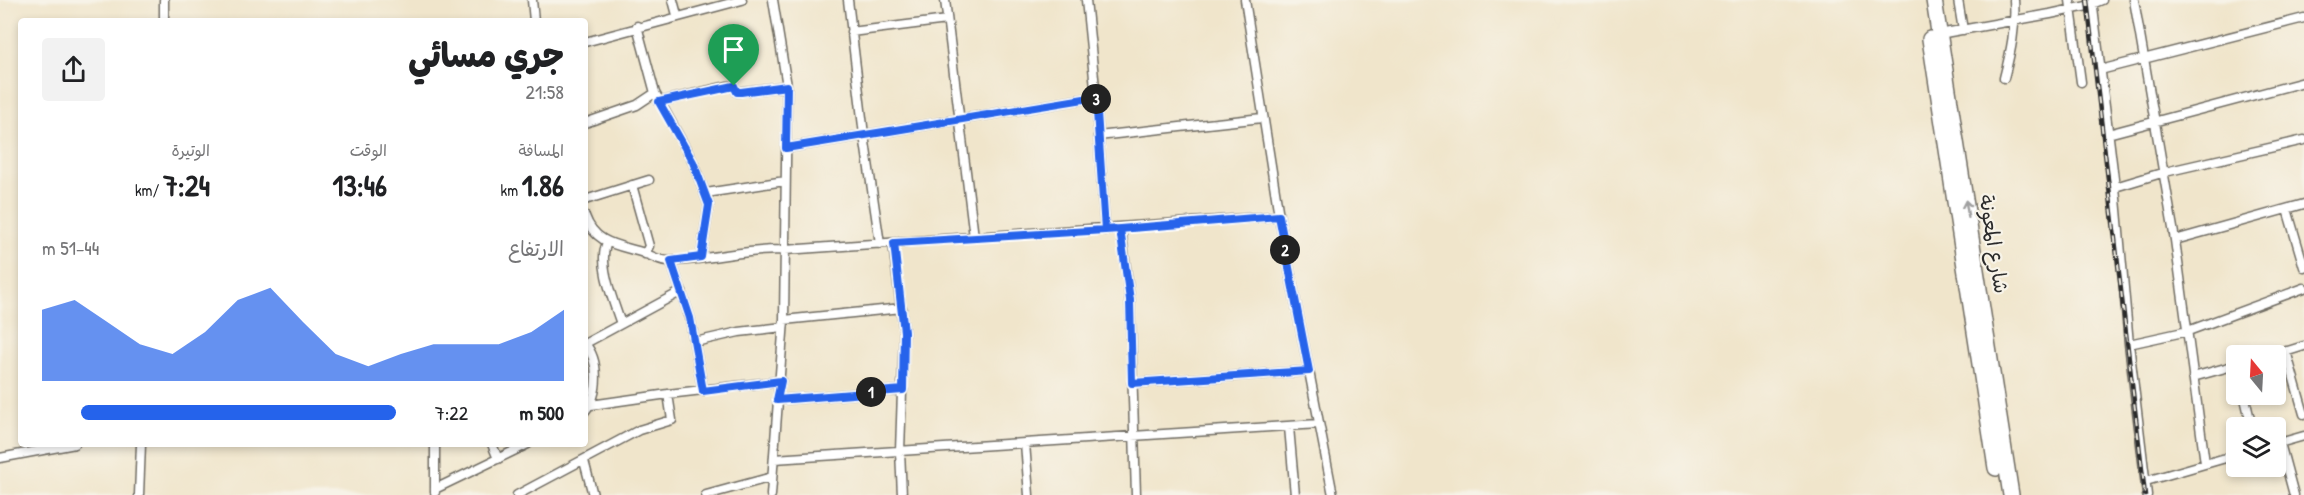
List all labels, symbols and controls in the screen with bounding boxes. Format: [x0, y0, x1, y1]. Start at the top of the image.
pin [708, 24, 759, 86]
text: جري مسائي [408, 33, 564, 77]
icon: arrive [717, 33, 750, 66]
button: share [42, 38, 105, 101]
text: 21:58 [526, 78, 564, 105]
pin: 3 [1081, 84, 1111, 114]
text: 3 [1092, 88, 1100, 110]
text: الوتيرة [171, 139, 210, 161]
text: الوقت [350, 139, 387, 161]
text: المسافة [518, 139, 564, 161]
text: 7:24 [163, 165, 210, 205]
text: 13:46 [332, 165, 387, 205]
text: 1.86 [522, 165, 564, 205]
text: /km [135, 179, 163, 201]
text: km [501, 179, 522, 201]
street label: شارع المعونة [1972, 193, 2016, 295]
one-way arrow [1961, 200, 1972, 219]
text: 44–51 m [42, 234, 99, 261]
text: الارتفاع [508, 235, 564, 262]
pin: 2 [1270, 235, 1300, 265]
text: 2 [1281, 239, 1289, 261]
north arrow [2226, 345, 2286, 405]
map controls [2226, 345, 2286, 477]
pin: 1 [856, 377, 886, 407]
text: 1 [868, 381, 874, 403]
text: 7:22 [435, 399, 468, 426]
text: 500 m [519, 399, 564, 426]
button: layers [2226, 417, 2286, 477]

